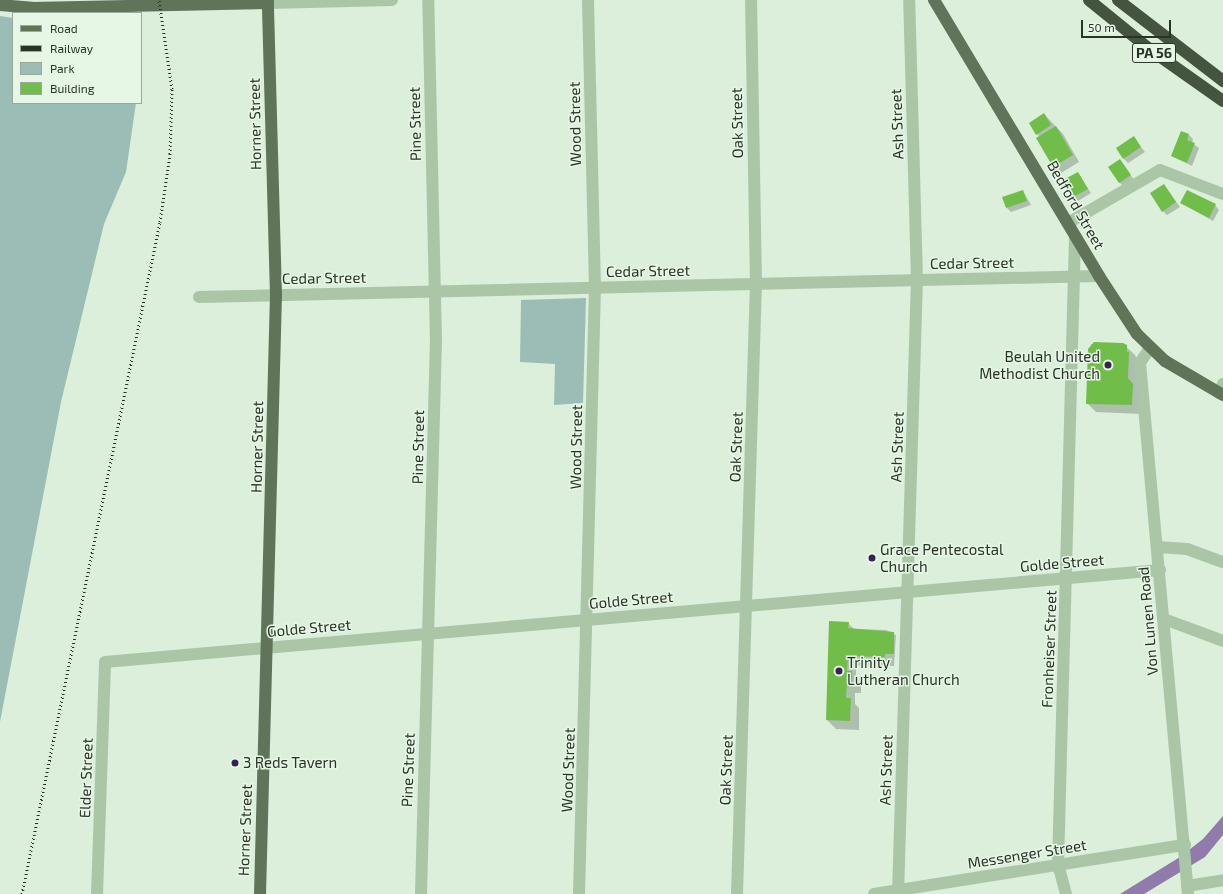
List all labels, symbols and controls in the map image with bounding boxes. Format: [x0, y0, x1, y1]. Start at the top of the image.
legend [12, 12, 142, 104]
scale bar [1083, 12, 1173, 38]
text: 50 m [1088, 20, 1115, 34]
text: Road [50, 21, 78, 35]
text: Railway [50, 41, 93, 55]
road number: PA 56 [1131, 41, 1177, 65]
text: Park [50, 61, 75, 75]
street label: Horner Street [245, 78, 265, 170]
text: Building [50, 81, 94, 95]
street label: Wood Street [565, 82, 585, 166]
street label: Pine Street [405, 87, 425, 161]
street label: Oak Street [727, 87, 747, 159]
street label: Ash Street [887, 88, 907, 160]
street label: Bedford Street [1043, 157, 1109, 253]
street label: Cedar Street [930, 253, 1014, 273]
street label: Cedar Street [606, 261, 690, 281]
street label: Cedar Street [282, 268, 366, 288]
place label: Beulah United Methodist Church [979, 347, 1100, 382]
marker: Beulah United Methodist Church [1103, 360, 1113, 370]
street label: Horner Street [247, 401, 267, 493]
street label: Wood Street [566, 405, 586, 489]
street label: Pine Street [408, 410, 428, 484]
street label: Oak Street [726, 411, 746, 483]
street label: Ash Street [887, 411, 907, 483]
place label: Grace Pentecostal Church [880, 540, 1003, 575]
street label: Golde Street [1019, 550, 1105, 576]
marker: Grace Pentecostal Church [867, 553, 877, 563]
street label: Von Lunen Road [1134, 566, 1162, 676]
street label: Golde Street [588, 587, 674, 613]
street label: Fronheiser Street [1038, 590, 1060, 708]
street label: Golde Street [266, 615, 352, 641]
place label: Trinity Lutheran Church [847, 653, 960, 688]
marker: Trinity Lutheran Church [834, 666, 844, 676]
street label: Wood Street [558, 727, 578, 813]
street label: Pine Street [398, 733, 418, 807]
street label: Oak Street [716, 734, 736, 806]
street label: Ash Street [876, 734, 896, 806]
street label: Elder Street [76, 737, 96, 819]
place label: 3 Reds Tavern [243, 754, 338, 772]
marker: 3 Reds Tavern [230, 758, 240, 768]
street label: Horner Street [234, 784, 256, 876]
street label: Messenger Street [966, 836, 1088, 872]

